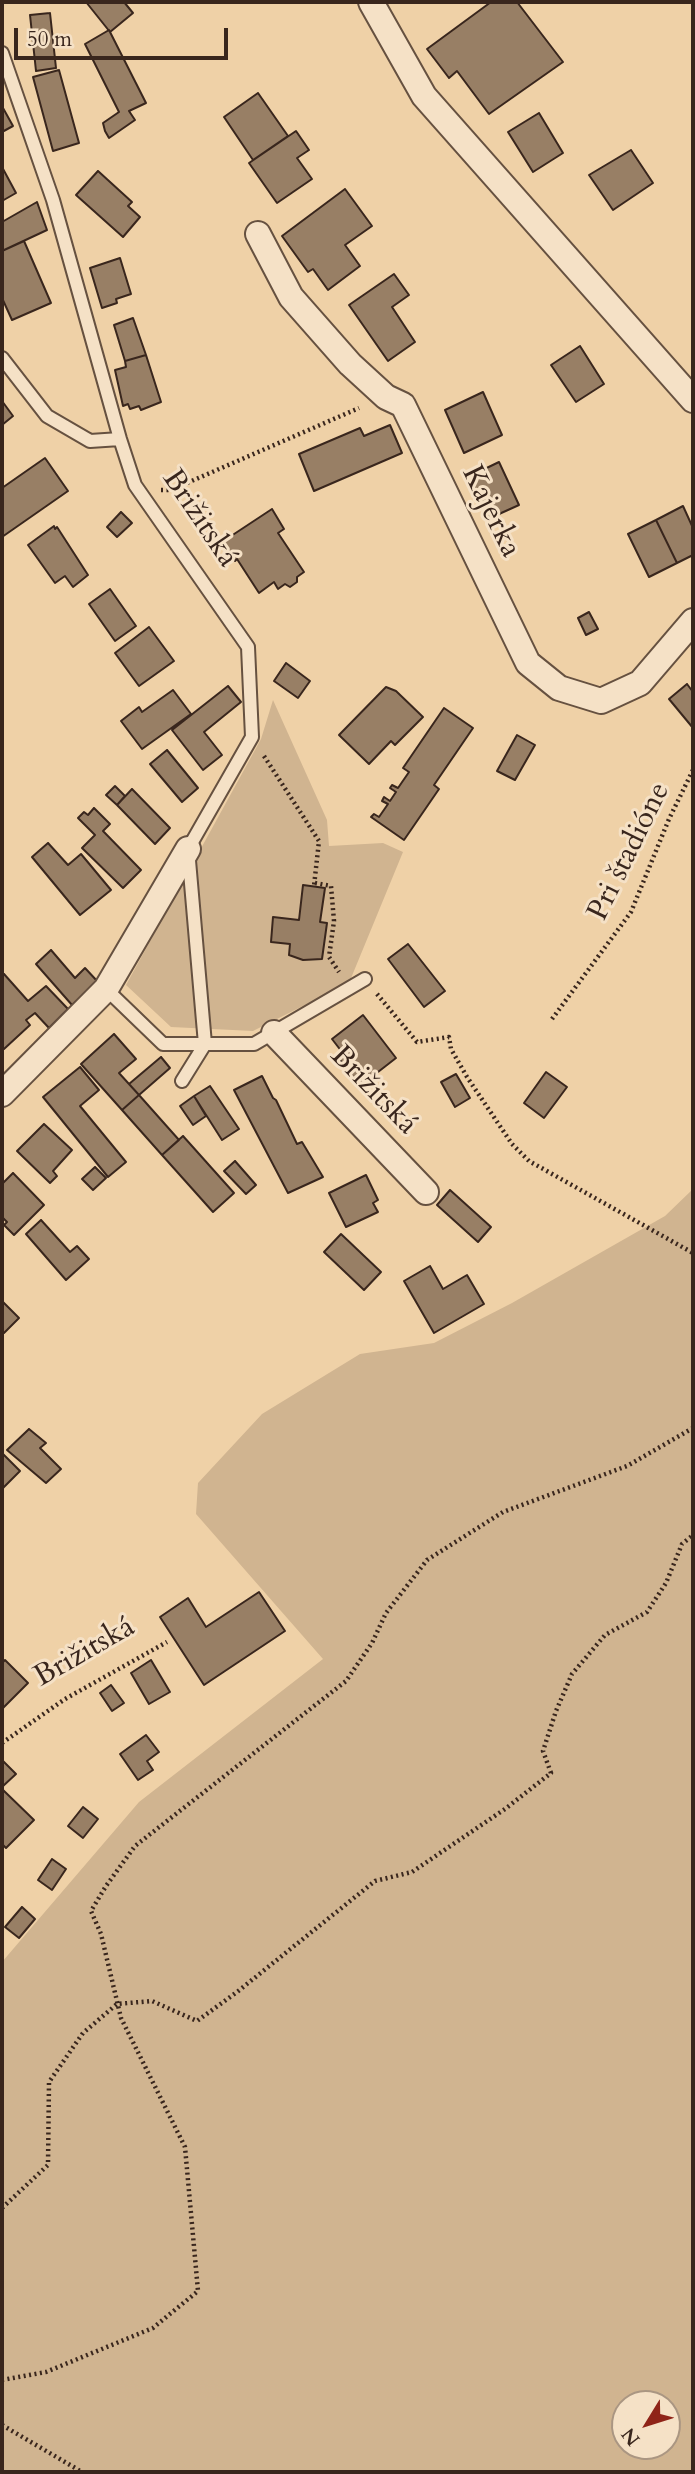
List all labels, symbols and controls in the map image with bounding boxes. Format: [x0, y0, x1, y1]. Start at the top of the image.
scale bar [18, 14, 231, 58]
text: 50 m [27, 25, 72, 54]
street label: Kajerka [452, 460, 528, 564]
street label: Brižitská [153, 463, 245, 575]
street label: Pri štadióne [581, 777, 679, 927]
street label: Brižitská [322, 1039, 424, 1143]
street label: Brižitská [28, 1610, 142, 1696]
north arrow [611, 2390, 681, 2460]
text: N [616, 2422, 646, 2451]

